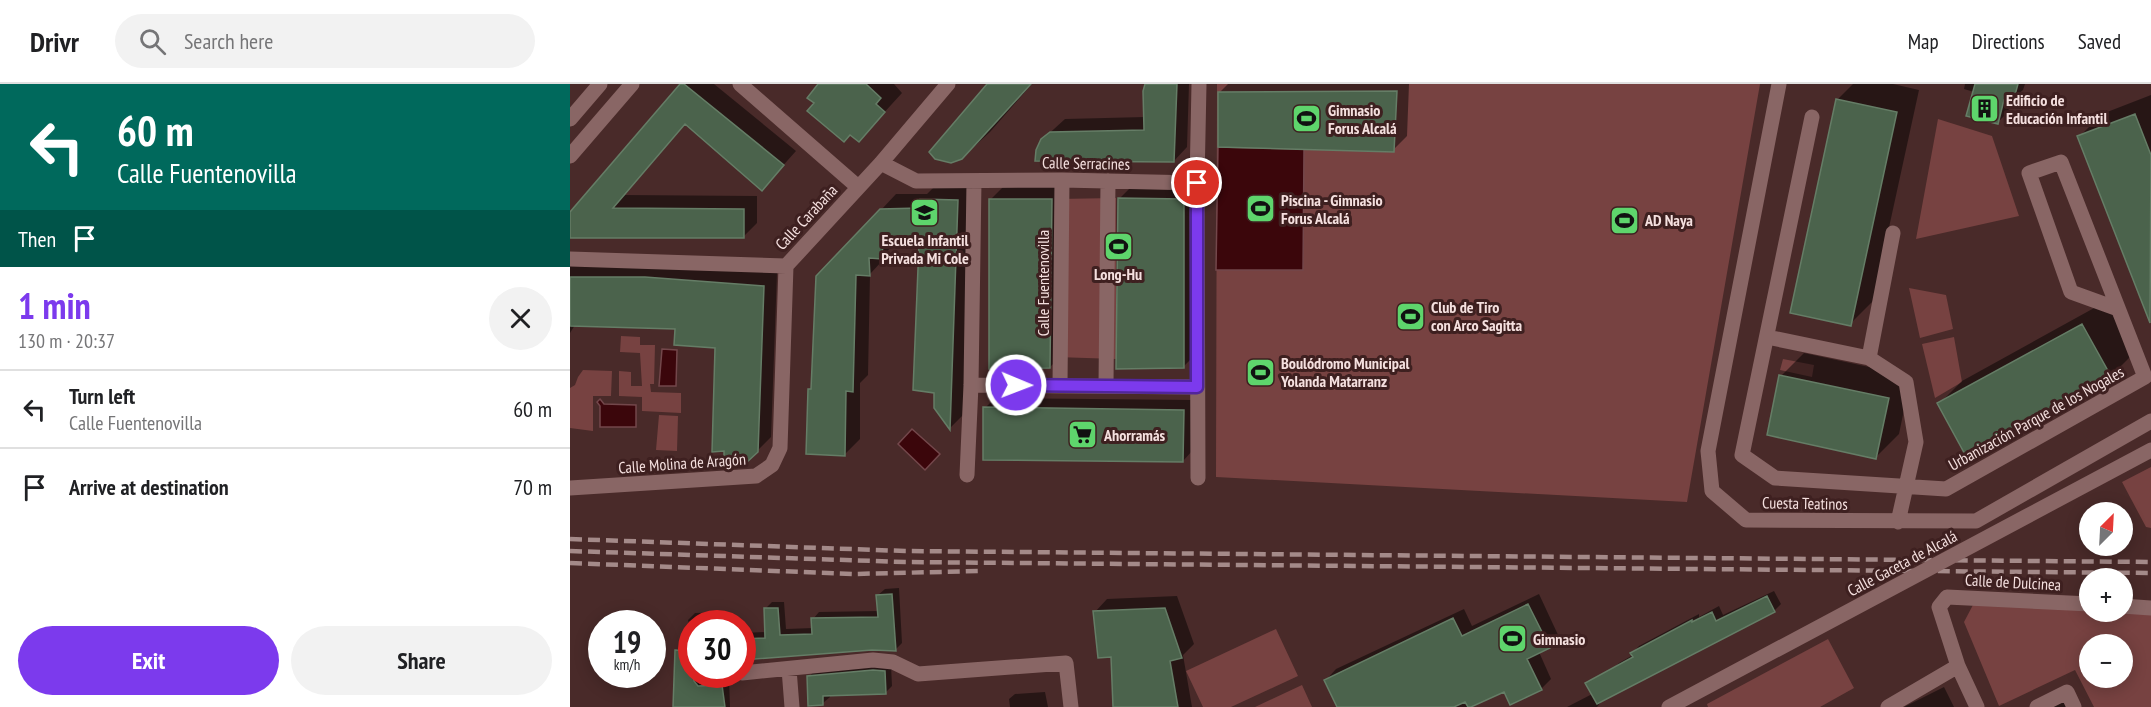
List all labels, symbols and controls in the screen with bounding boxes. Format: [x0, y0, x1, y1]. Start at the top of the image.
search box [115, 14, 535, 68]
text: Drivr [30, 23, 79, 60]
icon: search [136, 25, 169, 58]
text: Search here [184, 27, 273, 55]
text: Map [1908, 28, 1939, 55]
text: Directions [1972, 28, 2045, 55]
text: Saved [2078, 28, 2121, 55]
place label: Edificio de Educación Infantil [2006, 90, 2107, 128]
building icon: Edificio de Educación Infantil [1969, 93, 2001, 125]
place label: Gimnasio Forus Alcalá [1328, 100, 1397, 138]
text: 60 m [117, 103, 194, 158]
sports icon: Gimnasio Forus Alcalá [1291, 103, 1323, 135]
icon: left [18, 108, 96, 186]
street label: Calle Serracines [1042, 152, 1130, 174]
text: Calle Fuentenovilla [117, 156, 296, 190]
pin [1171, 157, 1222, 208]
icon: arrive [1180, 166, 1213, 199]
street label: Calle Carabaña [771, 180, 841, 254]
place label: Piscina - Gimnasio Forus Alcalá [1281, 190, 1383, 228]
sports icon: Piscina - Gimnasio Forus Alcalá [1244, 193, 1276, 225]
school or university icon: Escuela Infantil Privada Mi Cole [909, 196, 941, 228]
sports icon: AD Naya [1608, 204, 1640, 236]
place label: AD Naya [1644, 210, 1693, 230]
icon: arrive [68, 222, 101, 255]
text: Then [18, 225, 56, 253]
place label: Escuela Infantil Privada Mi Cole [881, 230, 969, 268]
street label: Calle Fuentenovilla [1033, 230, 1053, 336]
sports icon: Long-Hu [1102, 230, 1134, 262]
place label: Long-Hu [1094, 264, 1142, 284]
text: 1 min [18, 282, 91, 329]
button: close [489, 287, 552, 350]
place label: Club de Tiro con Arco Sagitta [1431, 297, 1522, 335]
sports icon: Club de Tiro con Arco Sagitta [1394, 300, 1426, 332]
text: 130 m · 20:37 [18, 328, 115, 354]
position arrow [984, 353, 1048, 417]
place label: Boulódromo Municipal Yolanda Matarranz [1280, 353, 1410, 391]
sports icon: Boulódromo Municipal Yolanda Matarranz [1244, 356, 1276, 388]
street label: Urbanización Parque de los Nogales [1945, 361, 2127, 475]
text: Turn left [69, 382, 135, 410]
icon: left [18, 393, 51, 426]
text: 60 m [513, 395, 552, 423]
text: Calle Fuentenovilla [69, 410, 202, 436]
supermarket icon: Ahorramás [1067, 419, 1099, 451]
place label: Ahorramás [1103, 425, 1166, 445]
street label: Calle Molina de Aragón [618, 449, 746, 477]
icon: arrive [18, 471, 51, 504]
text: Arrive at destination [69, 473, 229, 501]
text: 70 m [513, 473, 552, 501]
street label: Cuesta Teatinos [1762, 492, 1848, 514]
north arrow [2079, 502, 2133, 556]
map controls [2079, 502, 2133, 688]
street label: Calle Gaceta de Alcalá [1844, 526, 1960, 600]
button: + [2079, 568, 2133, 622]
street label: Calle de Dulcinea [1964, 569, 2062, 595]
speed limit sign: 30 [678, 610, 756, 688]
text: 19 [613, 622, 641, 661]
sports icon: Gimnasio [1496, 623, 1528, 655]
button: Exit [18, 626, 279, 695]
button: Share [291, 626, 552, 695]
place label: Gimnasio [1533, 629, 1585, 649]
button: − [2079, 634, 2133, 688]
text: km/h [614, 655, 640, 674]

